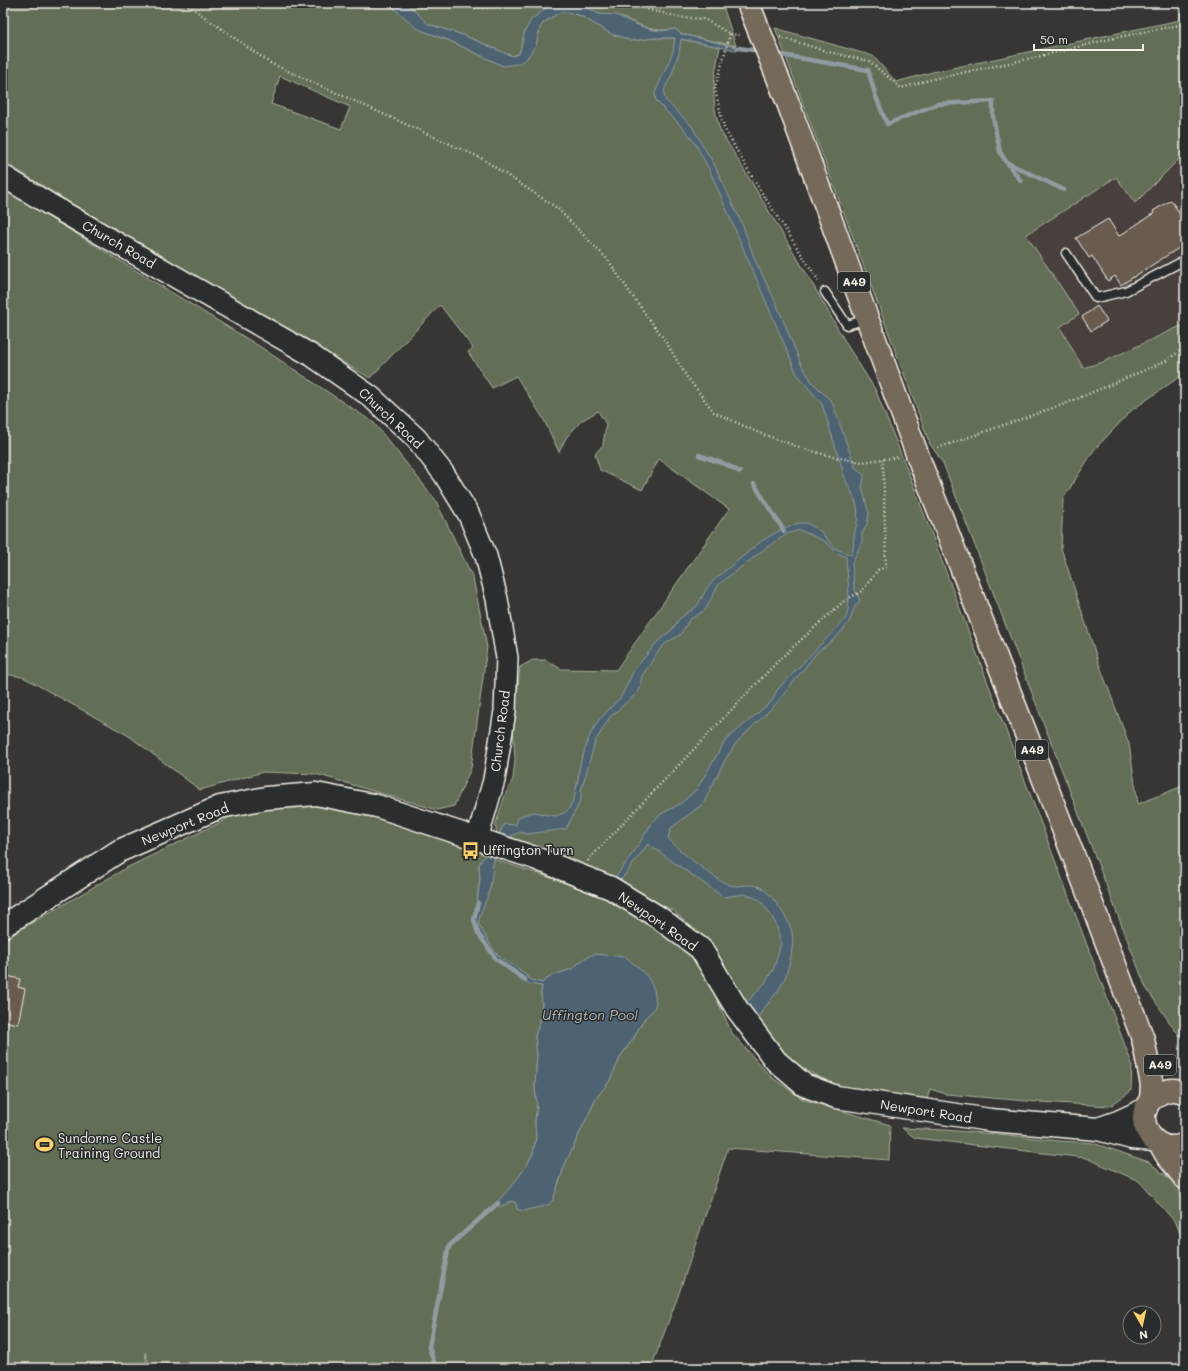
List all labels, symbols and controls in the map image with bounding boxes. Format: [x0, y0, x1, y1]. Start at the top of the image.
scale bar [1034, 26, 1143, 52]
text: 50 m [1040, 31, 1068, 47]
street label: Church Road [80, 216, 159, 271]
road number: A49 [838, 272, 870, 292]
street label: Church Road [356, 384, 427, 452]
street label: Church Road [486, 689, 513, 773]
road number: A49 [1016, 740, 1048, 760]
street label: Newport Road [139, 798, 231, 849]
bus stop icon: Uffington Turn [460, 840, 480, 860]
place label: Uffington Turn [483, 841, 573, 858]
street label: Newport Road [616, 887, 701, 954]
water label: Uffington Pool [542, 1005, 638, 1024]
road number: A49 [1144, 1055, 1176, 1075]
street label: Newport Road [879, 1095, 973, 1126]
place label: Sundorne Castle Training Ground [58, 1129, 162, 1161]
sports icon: Sundorne Castle Training Ground [35, 1135, 55, 1155]
north arrow [1122, 1305, 1162, 1345]
text: N [1138, 1327, 1149, 1343]

